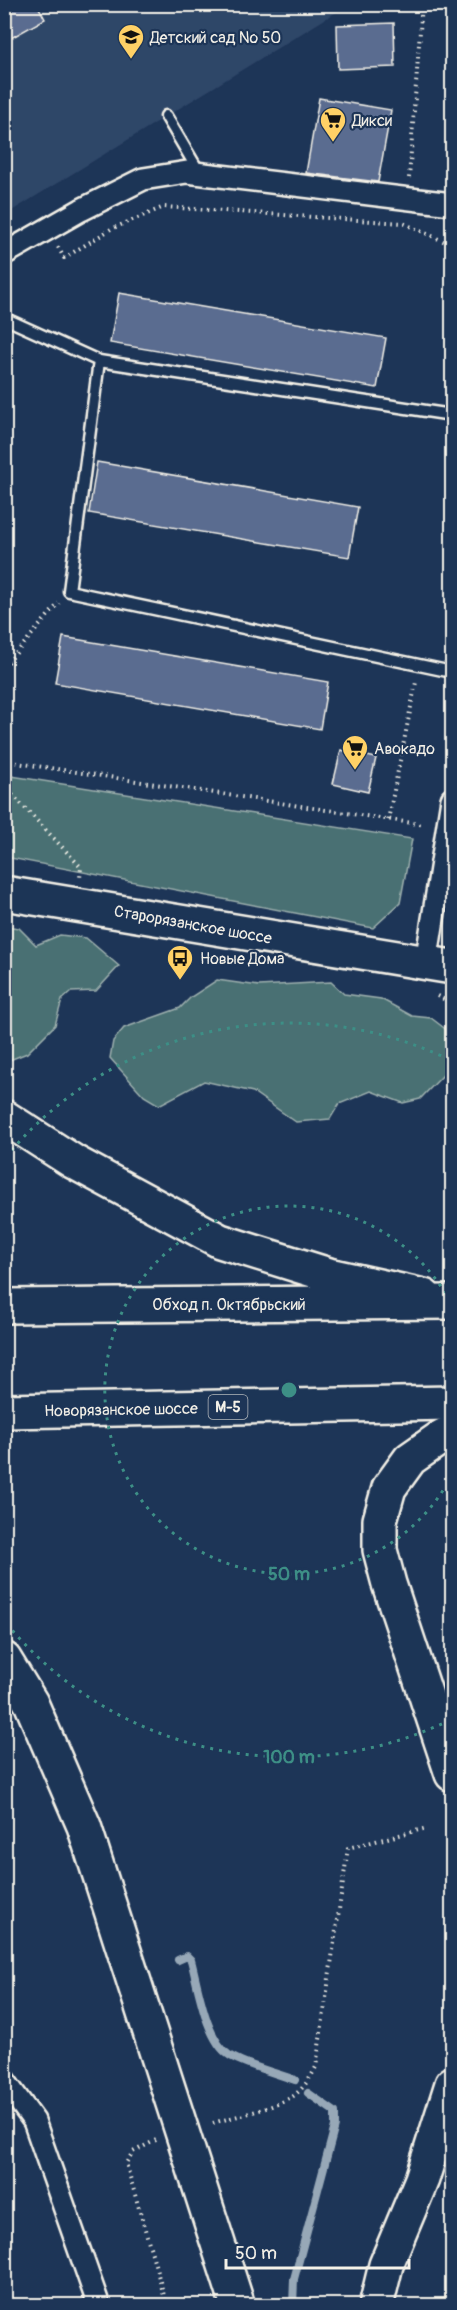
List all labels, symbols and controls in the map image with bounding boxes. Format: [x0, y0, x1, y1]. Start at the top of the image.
school or university icon: Детский сад № 50 [116, 22, 146, 60]
place label: Детский сад № 50 [149, 28, 281, 48]
supermarket icon: Дикси [318, 105, 348, 143]
place label: Дикси [351, 111, 392, 131]
supermarket icon: Авокадо [340, 733, 370, 771]
place label: Авокадо [374, 739, 435, 759]
street label: Старорязанское шоссе [112, 901, 273, 949]
bus stop icon: Новые Дома [165, 943, 195, 981]
place label: Новые Дома [200, 949, 284, 969]
street label: Обход п. Октябрьский [152, 1295, 306, 1315]
centre of rings [279, 1380, 299, 1400]
road number: М-5 [208, 1395, 248, 1419]
street label: Новорязанское шоссе [44, 1399, 198, 1421]
text: 50 m [268, 1563, 310, 1586]
text: 100 m [263, 1746, 315, 1769]
scale bar [226, 2232, 409, 2270]
text: 50 m [235, 2242, 277, 2265]

